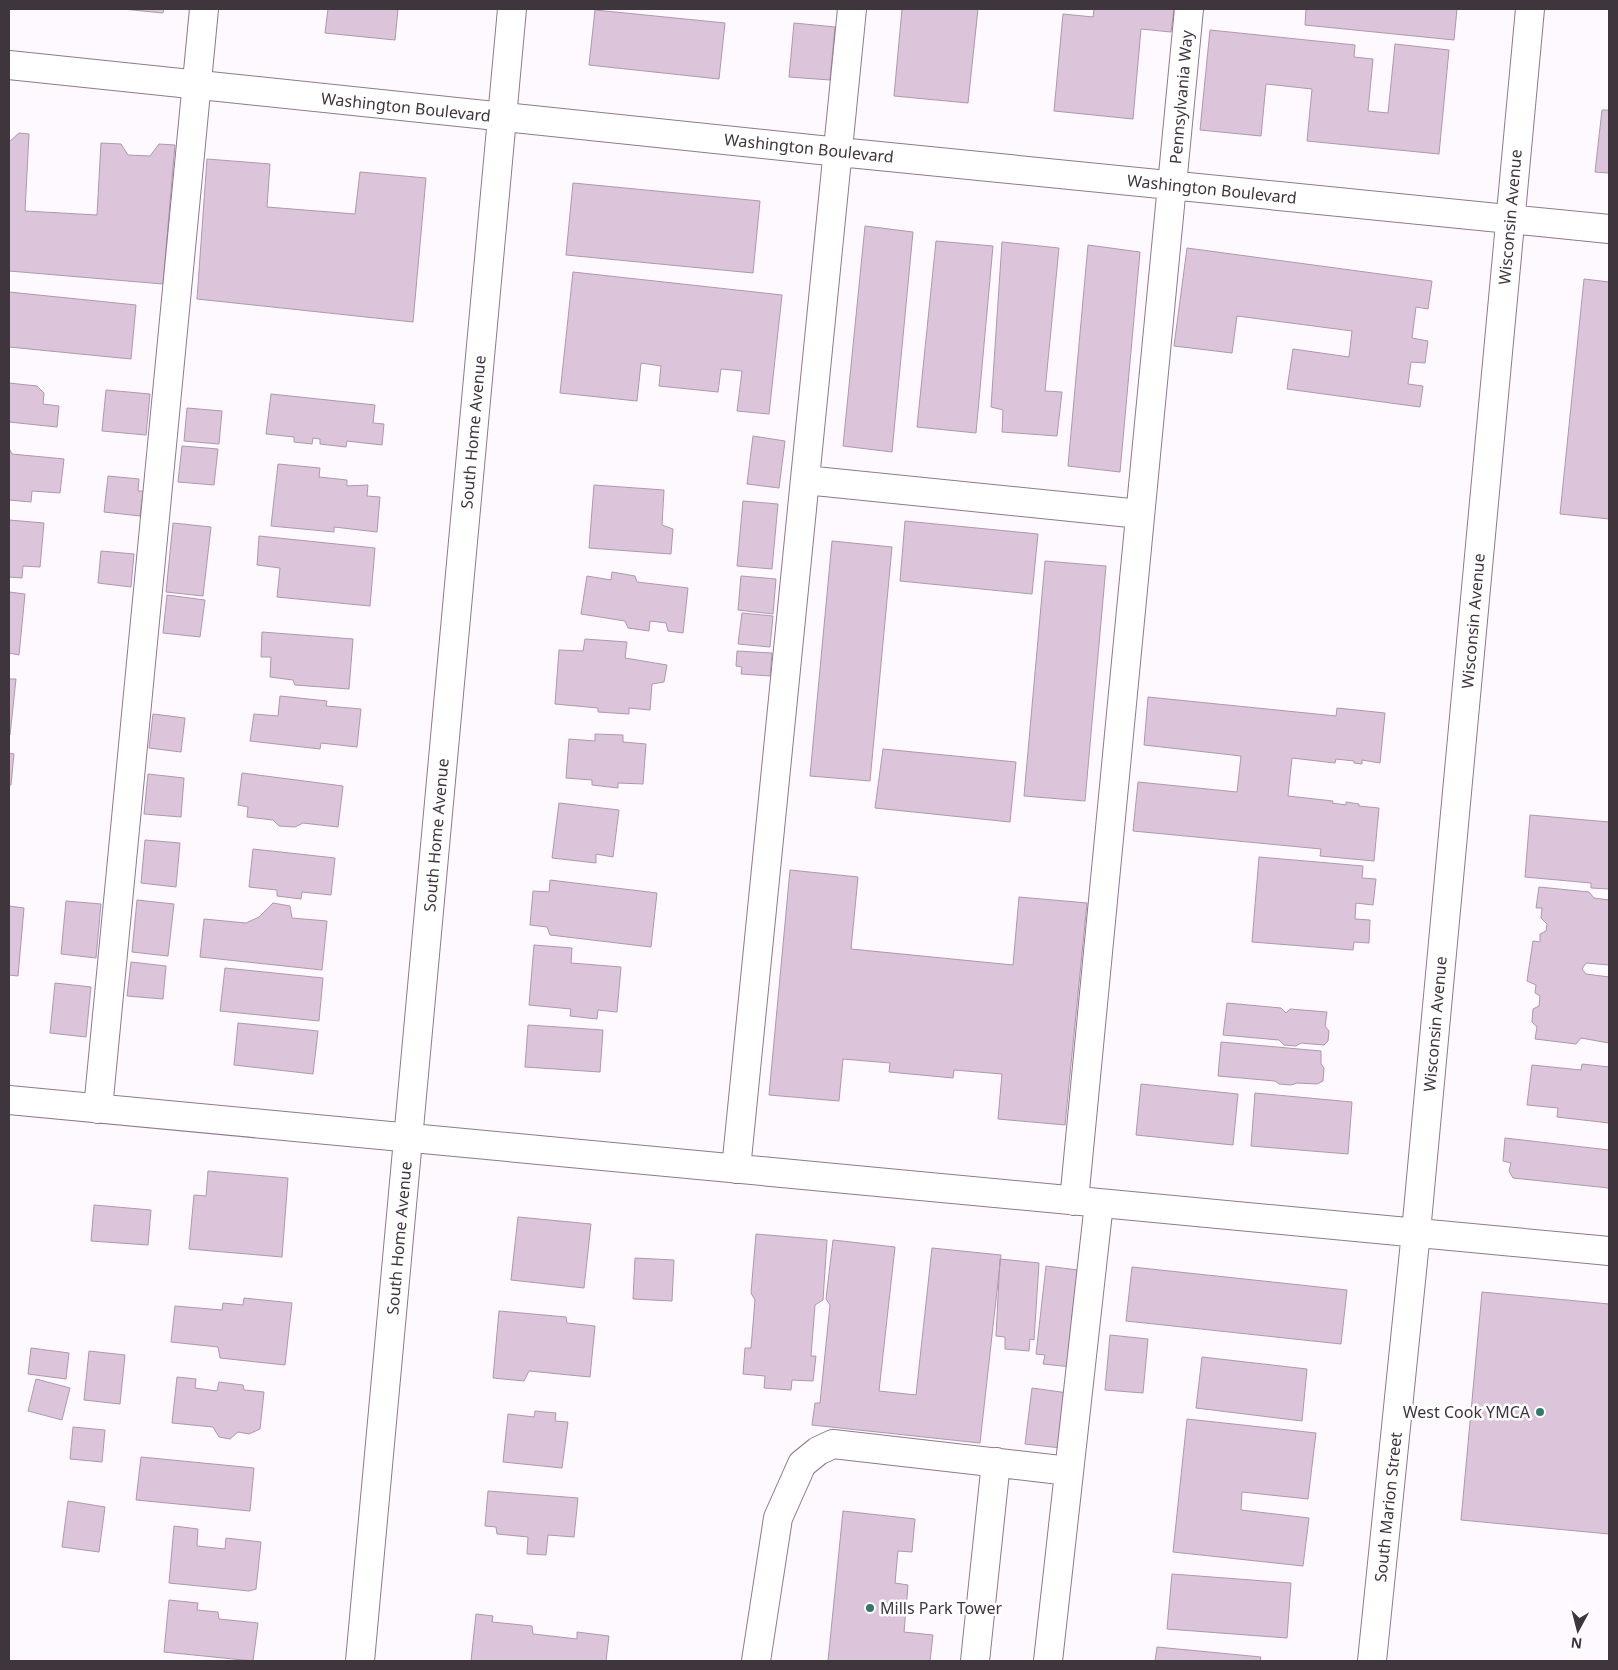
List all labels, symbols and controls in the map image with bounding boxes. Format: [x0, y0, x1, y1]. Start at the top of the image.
street label: Pennsylvania Way [1164, 28, 1198, 165]
street label: Washington Boulevard [320, 87, 492, 127]
street label: Washington Boulevard [723, 128, 895, 168]
street label: Wisconsin Avenue [1493, 148, 1527, 286]
street label: Washington Boulevard [1126, 169, 1298, 209]
street label: South Home Avenue [455, 354, 491, 510]
street label: Wisconsin Avenue [1456, 552, 1490, 690]
street label: South Home Avenue [418, 757, 454, 913]
street label: Wisconsin Avenue [1418, 955, 1452, 1093]
street label: South Home Avenue [381, 1160, 417, 1316]
place label: West Cook YMCA [1403, 1401, 1531, 1423]
marker: West Cook YMCA [1534, 1406, 1546, 1418]
street label: South Marion Street [1369, 1431, 1407, 1583]
place label: Mills Park Tower [880, 1597, 1002, 1619]
marker: Mills Park Tower [864, 1602, 876, 1614]
north arrow [1553, 1605, 1603, 1655]
text: N [1570, 1633, 1583, 1654]

